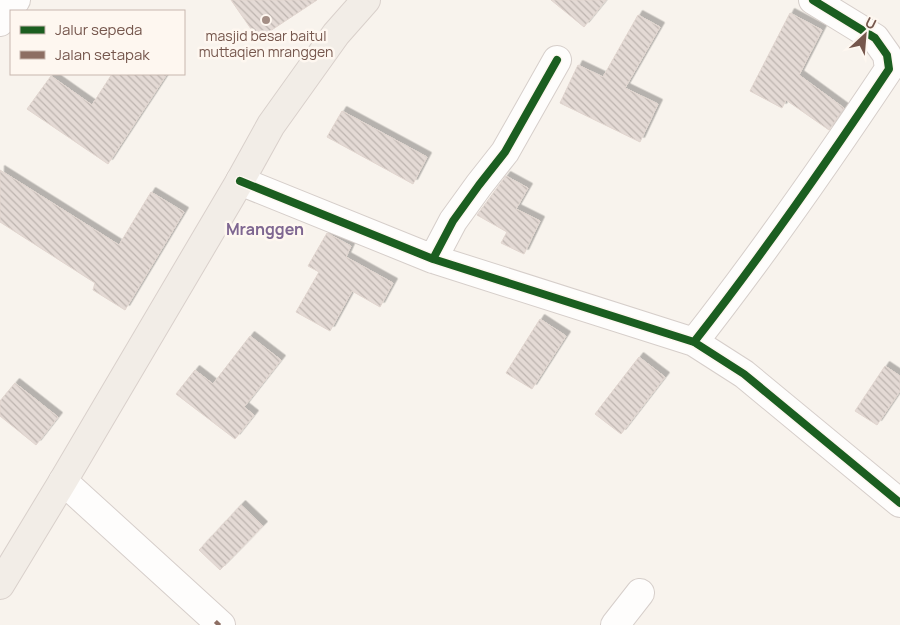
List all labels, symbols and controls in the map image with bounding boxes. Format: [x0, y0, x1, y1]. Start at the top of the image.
legend [10, 10, 185, 75]
north arrow [840, 10, 890, 60]
text: U [862, 12, 880, 34]
marker: masjid besar baitul muttaqien mranggen [260, 14, 272, 26]
text: Jalur sepeda [55, 19, 142, 40]
place label: masjid besar baitul muttaqien mranggen [199, 26, 333, 61]
text: Jalan setapak [55, 44, 150, 65]
district label: Mranggen [226, 218, 304, 240]

